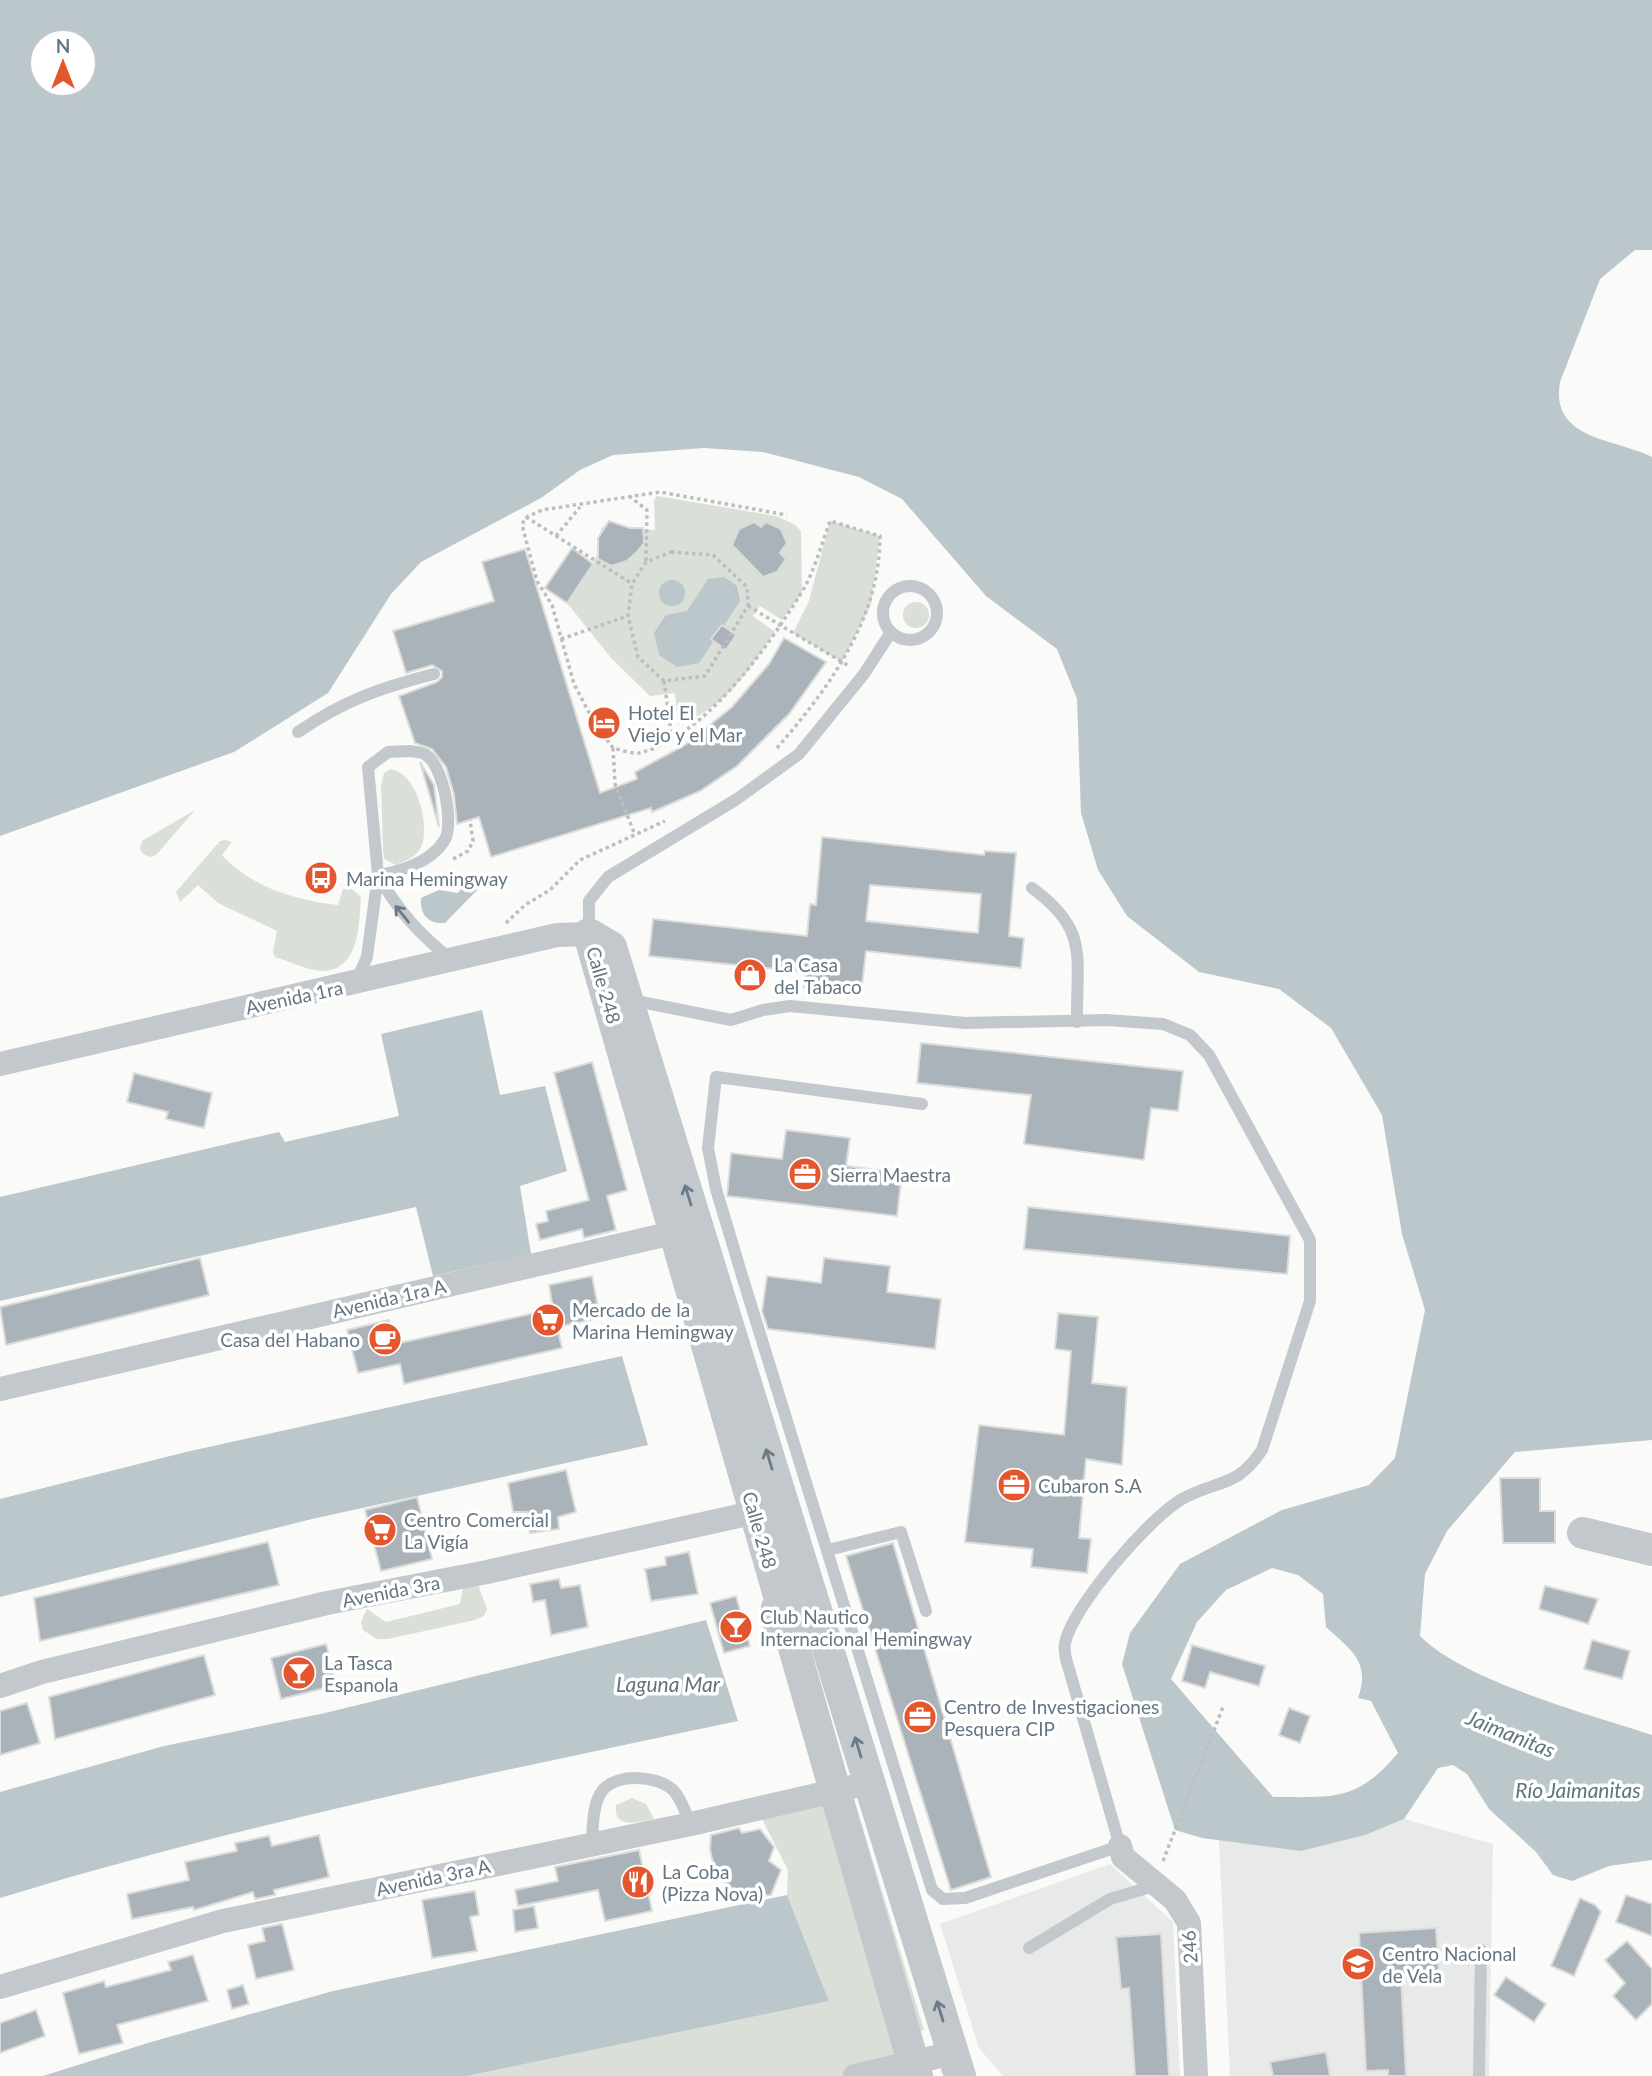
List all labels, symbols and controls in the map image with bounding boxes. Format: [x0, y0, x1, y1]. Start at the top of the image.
north arrow [28, 28, 98, 98]
text: N [56, 34, 70, 57]
place label: Hotel El Viejo y el Mar [628, 701, 743, 746]
hotel icon: Hotel El Viejo y el Mar [585, 704, 623, 742]
bus stop icon: Marina Hemingway [302, 859, 340, 897]
place label: Marina Hemingway [346, 867, 508, 890]
one-way arrow [394, 906, 410, 924]
street label: Calle 248 [582, 944, 626, 1026]
place label: La Casa del Tabaco [774, 953, 862, 998]
shop icon: La Casa del Tabaco [731, 956, 769, 994]
street label: Avenida 1ra [243, 975, 345, 1019]
office icon: Sierra Maestra [786, 1155, 824, 1193]
place label: Sierra Maestra [830, 1163, 951, 1186]
one-way arrow [680, 1184, 693, 1206]
street label: Avenida 1ra A [330, 1274, 448, 1322]
place label: Mercado de la Marina Hemingway [572, 1298, 734, 1343]
supermarket icon: Mercado de la Marina Hemingway [529, 1301, 567, 1339]
cafe icon: Casa del Habano [366, 1320, 404, 1358]
place label: Casa del Habano [220, 1328, 360, 1351]
one-way arrow [762, 1448, 775, 1470]
office icon: Cubaron S.A [995, 1466, 1033, 1504]
place label: Cubaron S.A [1038, 1474, 1142, 1497]
street label: Calle 248 [738, 1489, 782, 1571]
place label: Centro Comercial La Vigía [404, 1508, 549, 1553]
supermarket icon: Centro Comercial La Vigía [361, 1511, 399, 1549]
street label: Avenida 3ra [340, 1570, 442, 1612]
place label: Club Nautico Internacional Hemingway [760, 1605, 972, 1650]
bar icon: Club Nautico Internacional Hemingway [717, 1608, 755, 1646]
place label: La Tasca Espanola [324, 1651, 398, 1696]
bar icon: La Tasca Espanola [280, 1654, 318, 1692]
water label: Laguna Mar [616, 1671, 721, 1696]
place label: Centro de Investigaciones Pesquera CIP [944, 1695, 1159, 1740]
office icon: Centro de Investigaciones Pesquera CIP [901, 1698, 939, 1736]
water label: Jaimanitas [1462, 1704, 1559, 1762]
one-way arrow [851, 1736, 864, 1758]
water label: Río Jaimanitas [1515, 1777, 1641, 1802]
street label: Avenida 3ra A [374, 1854, 492, 1900]
place label: La Coba (Pizza Nova) [662, 1860, 763, 1905]
restaurant icon: La Coba (Pizza Nova) [619, 1863, 657, 1901]
street label: 246 [1176, 1930, 1202, 1964]
place label: Centro Nacional de Vela [1382, 1942, 1517, 1987]
school or university icon: Centro Nacional de Vela [1339, 1945, 1377, 1983]
one-way arrow [932, 2000, 945, 2022]

